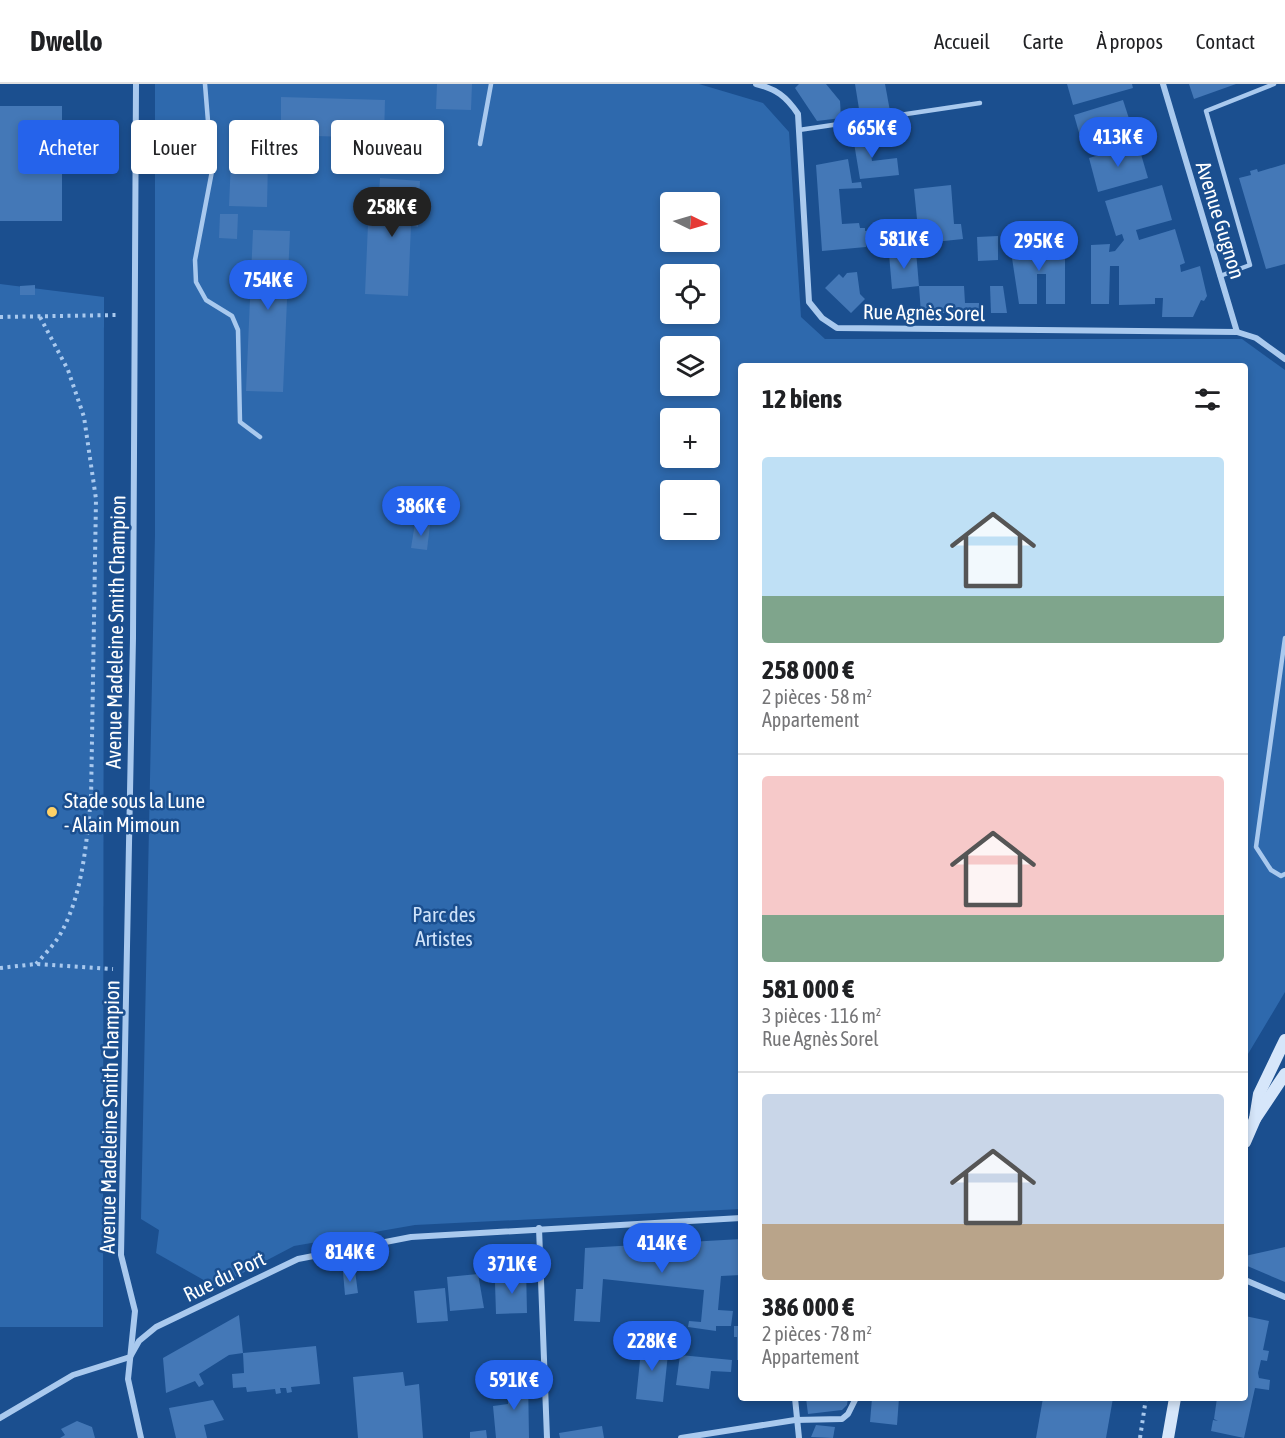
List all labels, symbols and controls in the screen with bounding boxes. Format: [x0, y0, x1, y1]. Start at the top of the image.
text: Dwello [30, 25, 103, 57]
text: Accueil [934, 29, 990, 53]
text: Carte [1023, 29, 1063, 53]
text: À propos [1096, 29, 1163, 53]
text: Contact [1196, 29, 1255, 53]
pin: 665K € [823, 108, 921, 159]
text: 665K € [847, 116, 897, 139]
pin: 413K € [1069, 117, 1167, 168]
chip: Acheter [18, 120, 119, 174]
chip: Louer [131, 120, 217, 174]
chip: Filtres [229, 120, 319, 174]
chip: Nouveau [331, 120, 444, 174]
text: 413K € [1093, 125, 1143, 148]
street label: Avenue Gugnon [1192, 158, 1250, 282]
pin: 258K € [343, 187, 441, 238]
north arrow [660, 192, 720, 252]
map controls [660, 192, 720, 540]
text: 258K € [367, 195, 417, 218]
pin: 581K € [855, 219, 953, 270]
pin: 295K € [990, 221, 1088, 272]
text: 581K € [879, 227, 929, 250]
text: 295K € [1014, 229, 1064, 252]
pin: 754K € [219, 260, 317, 311]
button: locate [660, 264, 720, 324]
text: 754K € [243, 268, 293, 291]
street label: Rue Agnès Sorel [863, 299, 986, 325]
button: layers [660, 336, 720, 396]
icon: filters [1191, 383, 1224, 416]
text: 12 biens [762, 384, 842, 414]
button: + [660, 408, 720, 468]
button: − [660, 480, 720, 540]
pin: 386K € [372, 486, 470, 537]
text: 386K € [396, 494, 446, 517]
street label: Avenue Madeleine Smith Champion [101, 495, 129, 769]
icon: home [939, 496, 1047, 604]
text: 258 000 € [762, 655, 854, 685]
text: 2 pièces · 58 m² [762, 685, 872, 708]
text: Appartement [762, 708, 859, 731]
place label: Stade sous la Lune - Alain Mimoun [64, 788, 205, 836]
marker: Stade sous la Lune - Alain Mimoun [45, 805, 59, 819]
icon: home [939, 815, 1047, 923]
park label: Parc des Artistes [412, 902, 476, 950]
text: 581 000 € [762, 974, 854, 1004]
street label: Avenue Madeleine Smith Champion [95, 980, 123, 1254]
text: 3 pièces · 116 m² [762, 1004, 881, 1027]
text: Rue Agnès Sorel [762, 1027, 879, 1050]
icon: home [939, 1133, 1047, 1241]
pin: 414K € [613, 1223, 711, 1274]
text: 414K € [637, 1231, 687, 1254]
pin: 814K € [301, 1232, 399, 1283]
text: 814K € [325, 1240, 375, 1263]
pin: 371K € [463, 1244, 561, 1295]
street label: Rue du Port [179, 1246, 269, 1306]
text: 371K € [487, 1252, 537, 1275]
text: 386 000 € [762, 1292, 854, 1322]
pin: 228K € [603, 1321, 701, 1372]
text: 2 pièces · 78 m² [762, 1322, 872, 1345]
text: 228K € [627, 1329, 677, 1352]
text: Appartement [762, 1345, 859, 1368]
pin: 591K € [465, 1360, 563, 1411]
text: 591K € [489, 1368, 539, 1391]

